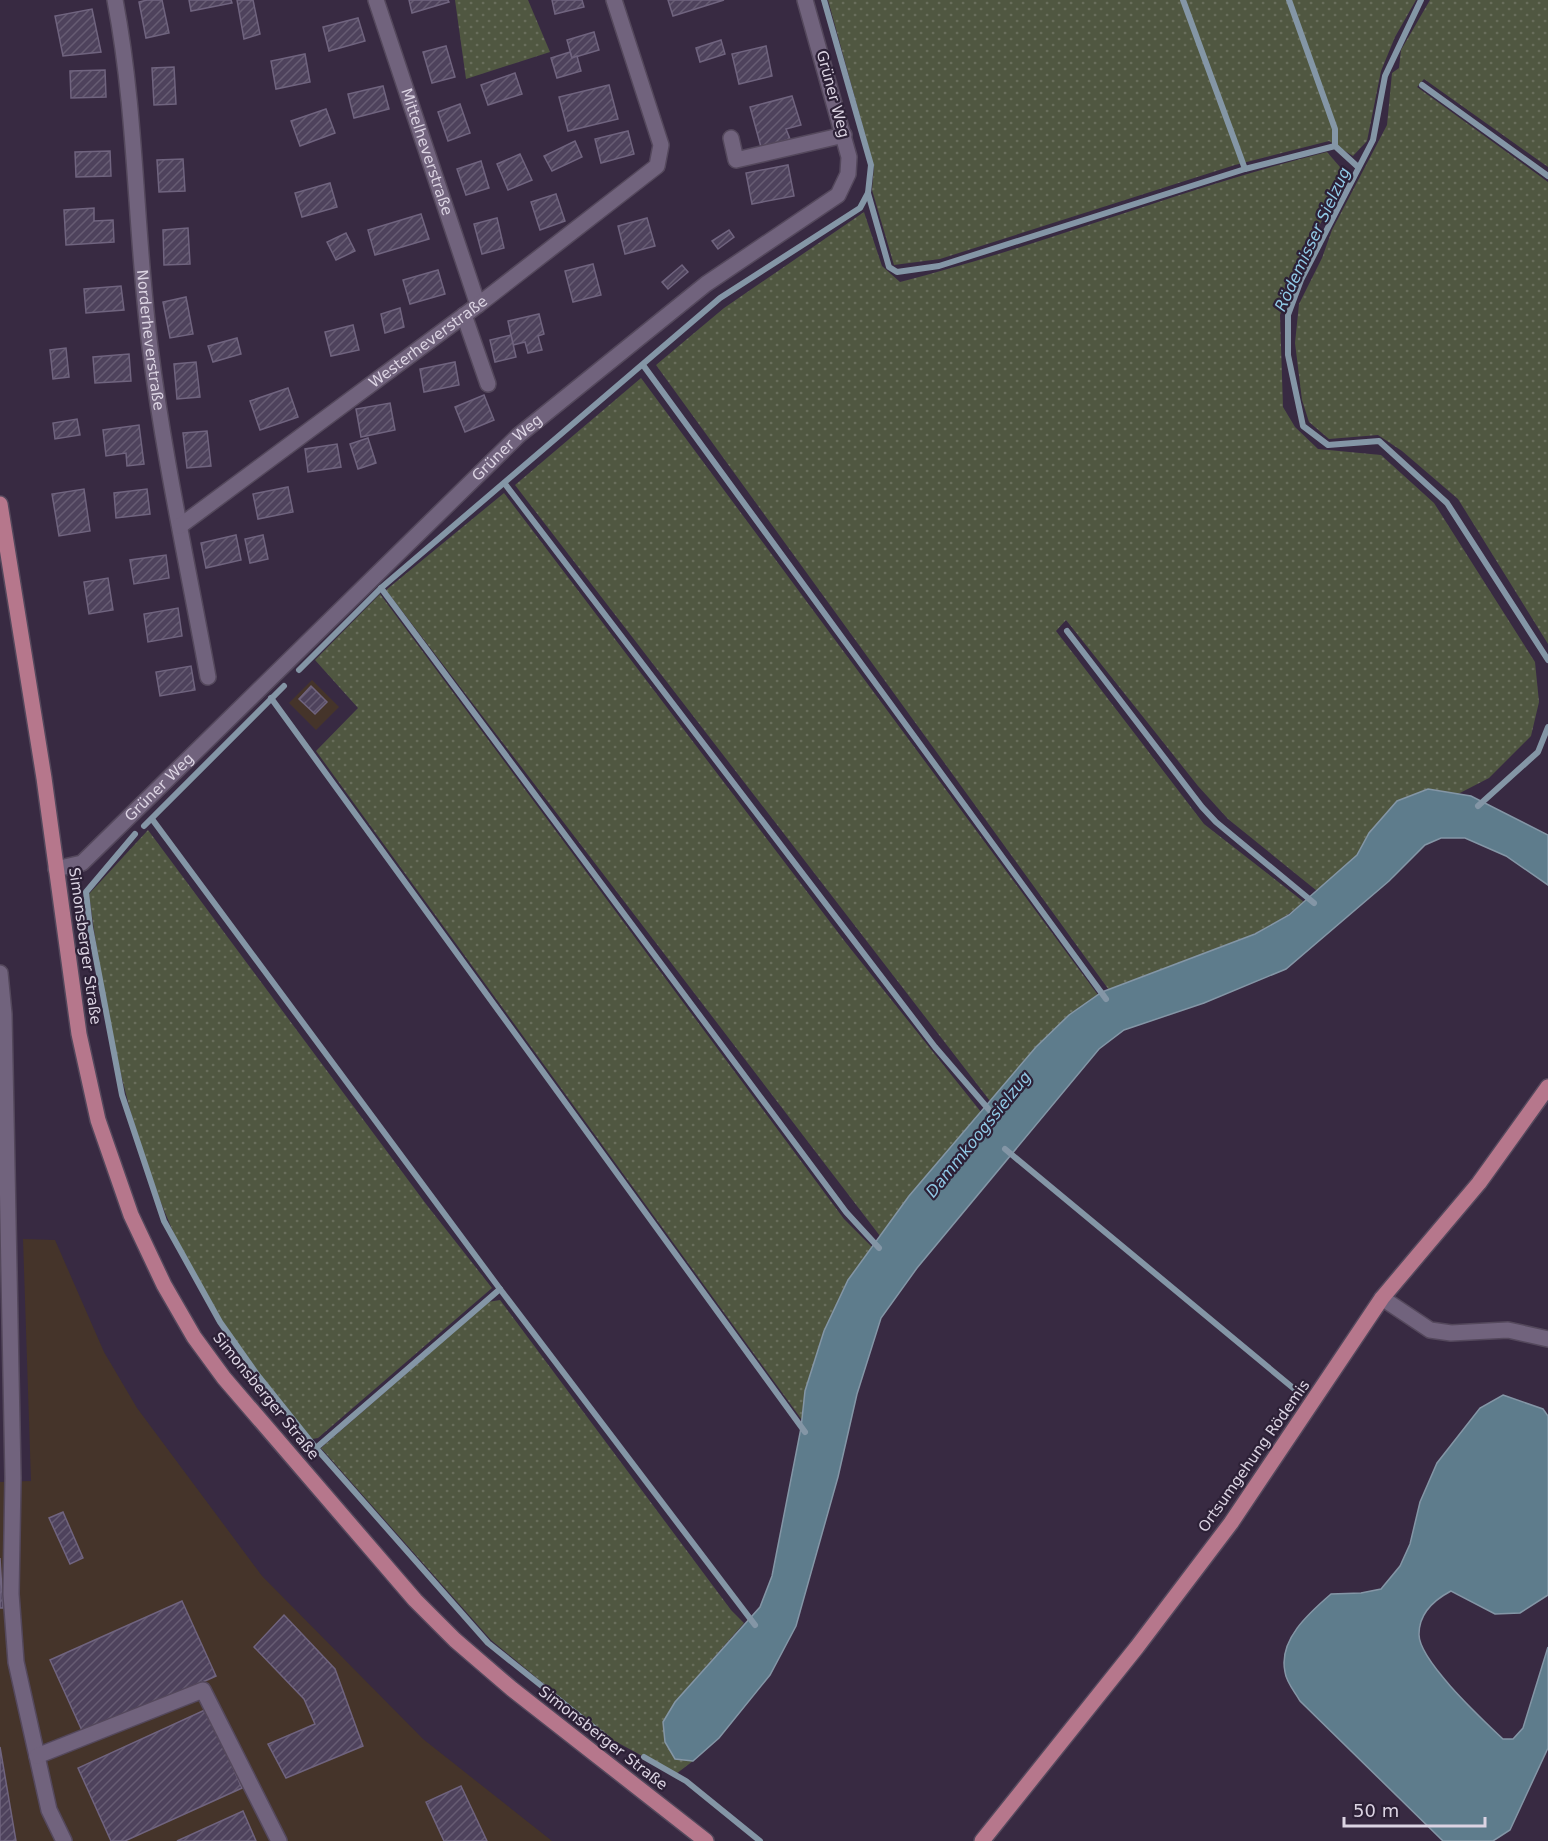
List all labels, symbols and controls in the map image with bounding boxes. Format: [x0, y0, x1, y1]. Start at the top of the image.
street label: Grüner Weg [813, 48, 853, 140]
street label: Mittelheverstraße [397, 86, 456, 218]
water label: Rödemisser Sielzug [1271, 164, 1354, 314]
street label: Norderheverstraße [133, 269, 168, 412]
street label: Westerheverstraße [365, 292, 491, 392]
street label: Grüner Weg [468, 411, 546, 485]
street label: Grüner Weg [121, 749, 198, 825]
street label: Simonsberger Straße [65, 866, 105, 1026]
water label: Dammkoogssielzug [922, 1068, 1035, 1201]
street label: Simonsberger Straße [209, 1329, 323, 1463]
street label: Ortsumgehung Rödemis [1195, 1376, 1314, 1536]
street label: Simonsberger Straße [535, 1682, 671, 1794]
scale bar [1344, 1790, 1485, 1828]
text: 50 m [1353, 1800, 1399, 1821]

